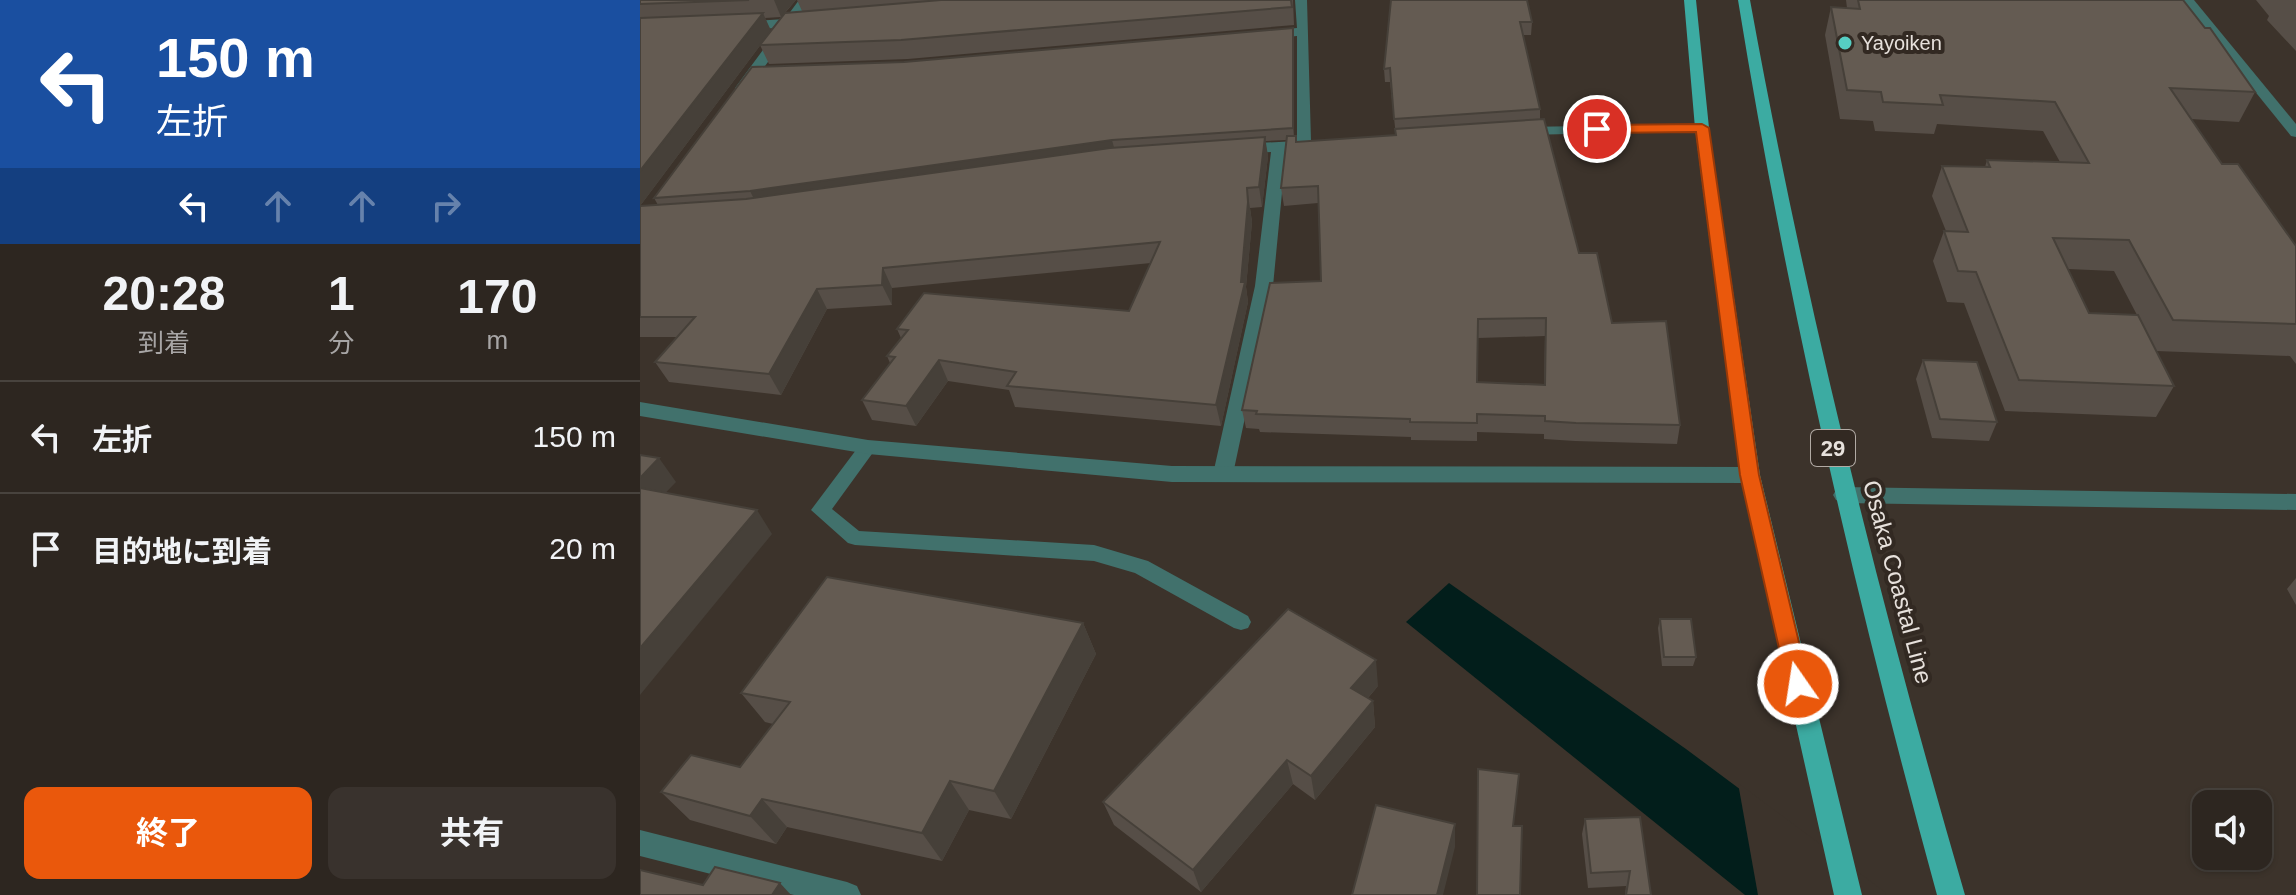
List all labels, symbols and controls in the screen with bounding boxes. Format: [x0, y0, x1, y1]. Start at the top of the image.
text: 150 m [156, 26, 315, 89]
icon: left [24, 32, 128, 136]
place label: Yayoiken [1861, 32, 1942, 54]
marker: Yayoiken [1836, 34, 1854, 52]
pin [1563, 95, 1631, 163]
text: 左折 [156, 101, 228, 142]
icon: arrive [1575, 107, 1619, 151]
icon: left [172, 184, 216, 228]
icon: ahead [256, 184, 300, 228]
icon: ahead [340, 184, 384, 228]
icon: right [424, 184, 468, 228]
text: 20:28 [103, 267, 225, 320]
text: 1 [328, 267, 355, 320]
text: 170 [457, 270, 537, 323]
text: m [487, 325, 508, 355]
text: 到着 [138, 328, 190, 358]
text: 分 [328, 328, 354, 358]
icon: left [24, 415, 68, 459]
text: 150 m [533, 420, 616, 453]
text: 左折 [92, 423, 152, 456]
road number: 29 [1811, 430, 1855, 466]
street label: Osaka Coastal Line [1858, 477, 1938, 687]
icon: arrive [24, 527, 68, 571]
text: 20 m [549, 532, 616, 565]
text: 目的地に到着 [92, 535, 272, 568]
position arrow [1756, 642, 1840, 726]
button: 終了 [24, 787, 312, 879]
button: 共有 [328, 787, 616, 879]
map controls [2192, 790, 2272, 870]
button: sound [2192, 790, 2272, 870]

